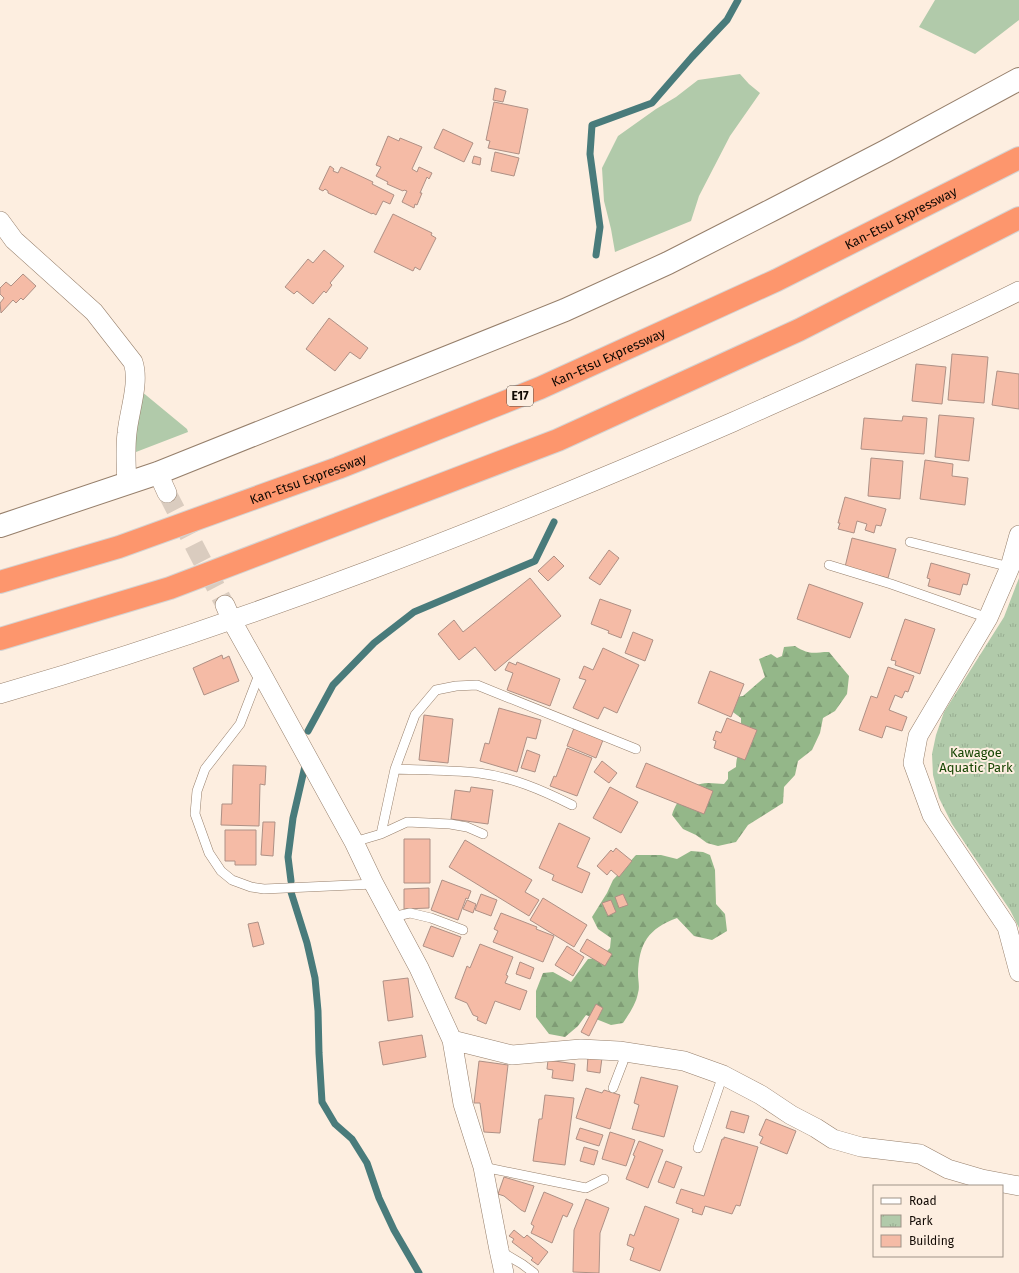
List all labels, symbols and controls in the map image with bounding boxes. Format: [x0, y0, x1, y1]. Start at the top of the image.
street label: Kan-Etsu Expressway [842, 183, 960, 252]
street label: Kan-Etsu Expressway [549, 324, 668, 389]
road number: E17 [507, 386, 533, 406]
street label: Kan-Etsu Expressway [248, 450, 369, 507]
park label: Kawagoe Aquatic Park [939, 745, 1013, 775]
legend [873, 1185, 1003, 1257]
text: Road [909, 1194, 937, 1208]
text: Park [909, 1214, 933, 1228]
text: Building [909, 1234, 955, 1248]

